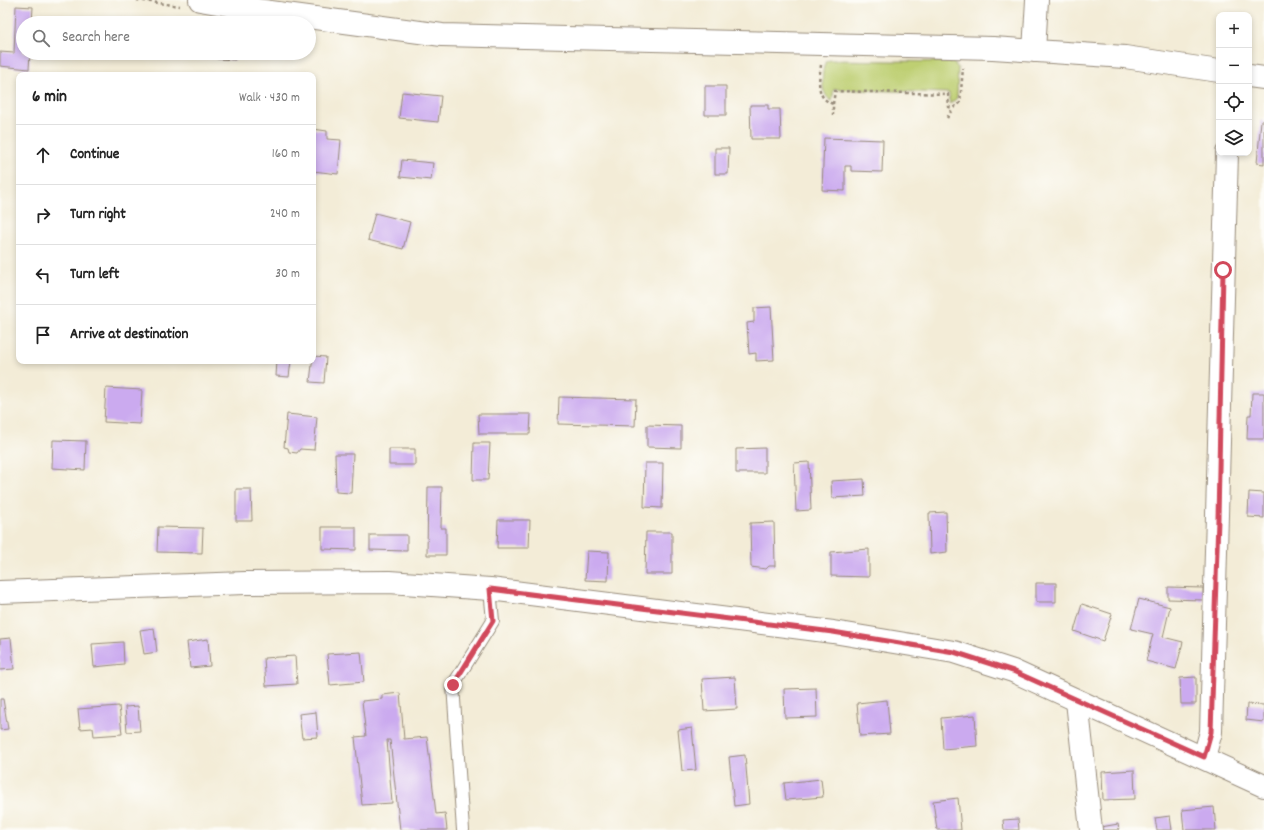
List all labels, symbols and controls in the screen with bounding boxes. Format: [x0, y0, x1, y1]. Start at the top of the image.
map controls [1216, 12, 1252, 156]
button: + [1216, 12, 1252, 48]
search box [16, 16, 316, 60]
icon: search [30, 27, 52, 49]
text: Search here [62, 27, 130, 49]
button: − [1216, 48, 1252, 84]
button: locate [1216, 84, 1252, 120]
text: 6 min [32, 86, 67, 110]
text: Walk · 430 m [239, 89, 300, 108]
button: layers [1216, 120, 1252, 156]
icon: ahead [32, 144, 54, 166]
text: Continue [70, 144, 119, 166]
text: 160 m [272, 145, 300, 164]
icon: right [32, 204, 54, 226]
text: Turn right [70, 204, 126, 226]
text: 240 m [270, 205, 300, 224]
route start [1214, 261, 1232, 279]
icon: left [32, 264, 54, 286]
text: Turn left [70, 264, 119, 286]
text: 30 m [275, 265, 300, 284]
icon: arrive [32, 324, 54, 346]
text: Arrive at destination [70, 324, 188, 346]
route end [444, 676, 462, 694]

